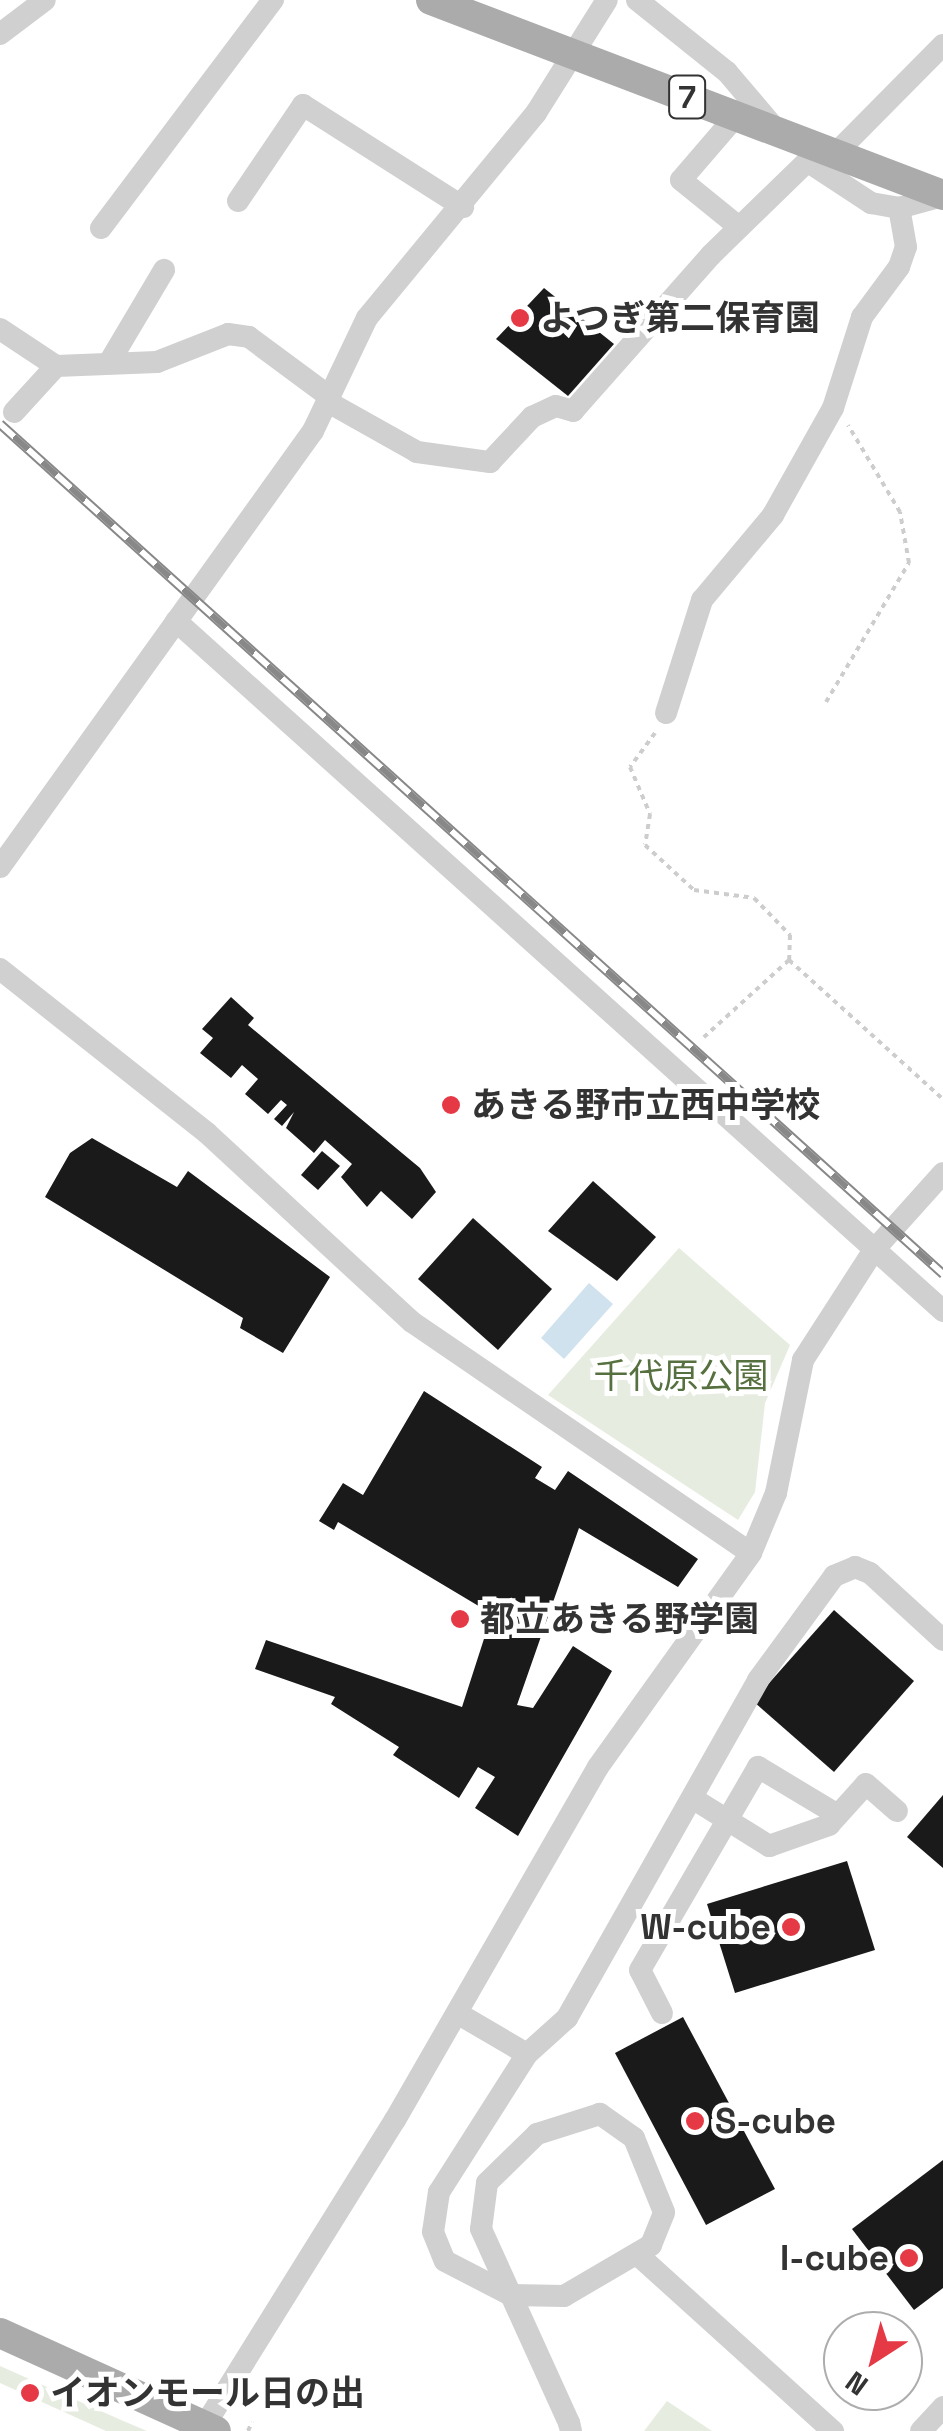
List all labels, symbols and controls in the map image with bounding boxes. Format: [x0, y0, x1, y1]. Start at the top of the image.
road number: 7 [667, 70, 707, 124]
place label: よつぎ第二保育園 [540, 297, 820, 339]
marker: よつぎ第二保育園 [509, 307, 531, 329]
place label: あきる野市立西中学校 [471, 1084, 821, 1126]
marker: あきる野市立西中学校 [440, 1094, 462, 1116]
park label: 千代原公園 [594, 1355, 768, 1397]
place label: 都立あきる野学園 [480, 1598, 760, 1640]
marker: 都立あきる野学園 [449, 1608, 471, 1630]
place label: W-cube [640, 1906, 771, 1948]
marker: W-cube [780, 1916, 802, 1938]
place label: S-cube [715, 2100, 836, 2142]
marker: S-cube [684, 2110, 706, 2132]
place label: I-cube [780, 2237, 889, 2279]
marker: I-cube [898, 2247, 920, 2269]
north arrow [823, 2311, 923, 2411]
text: N [838, 2364, 875, 2404]
place label: イオンモール日の出 [50, 2372, 365, 2414]
marker: イオンモール日の出 [19, 2382, 41, 2404]

